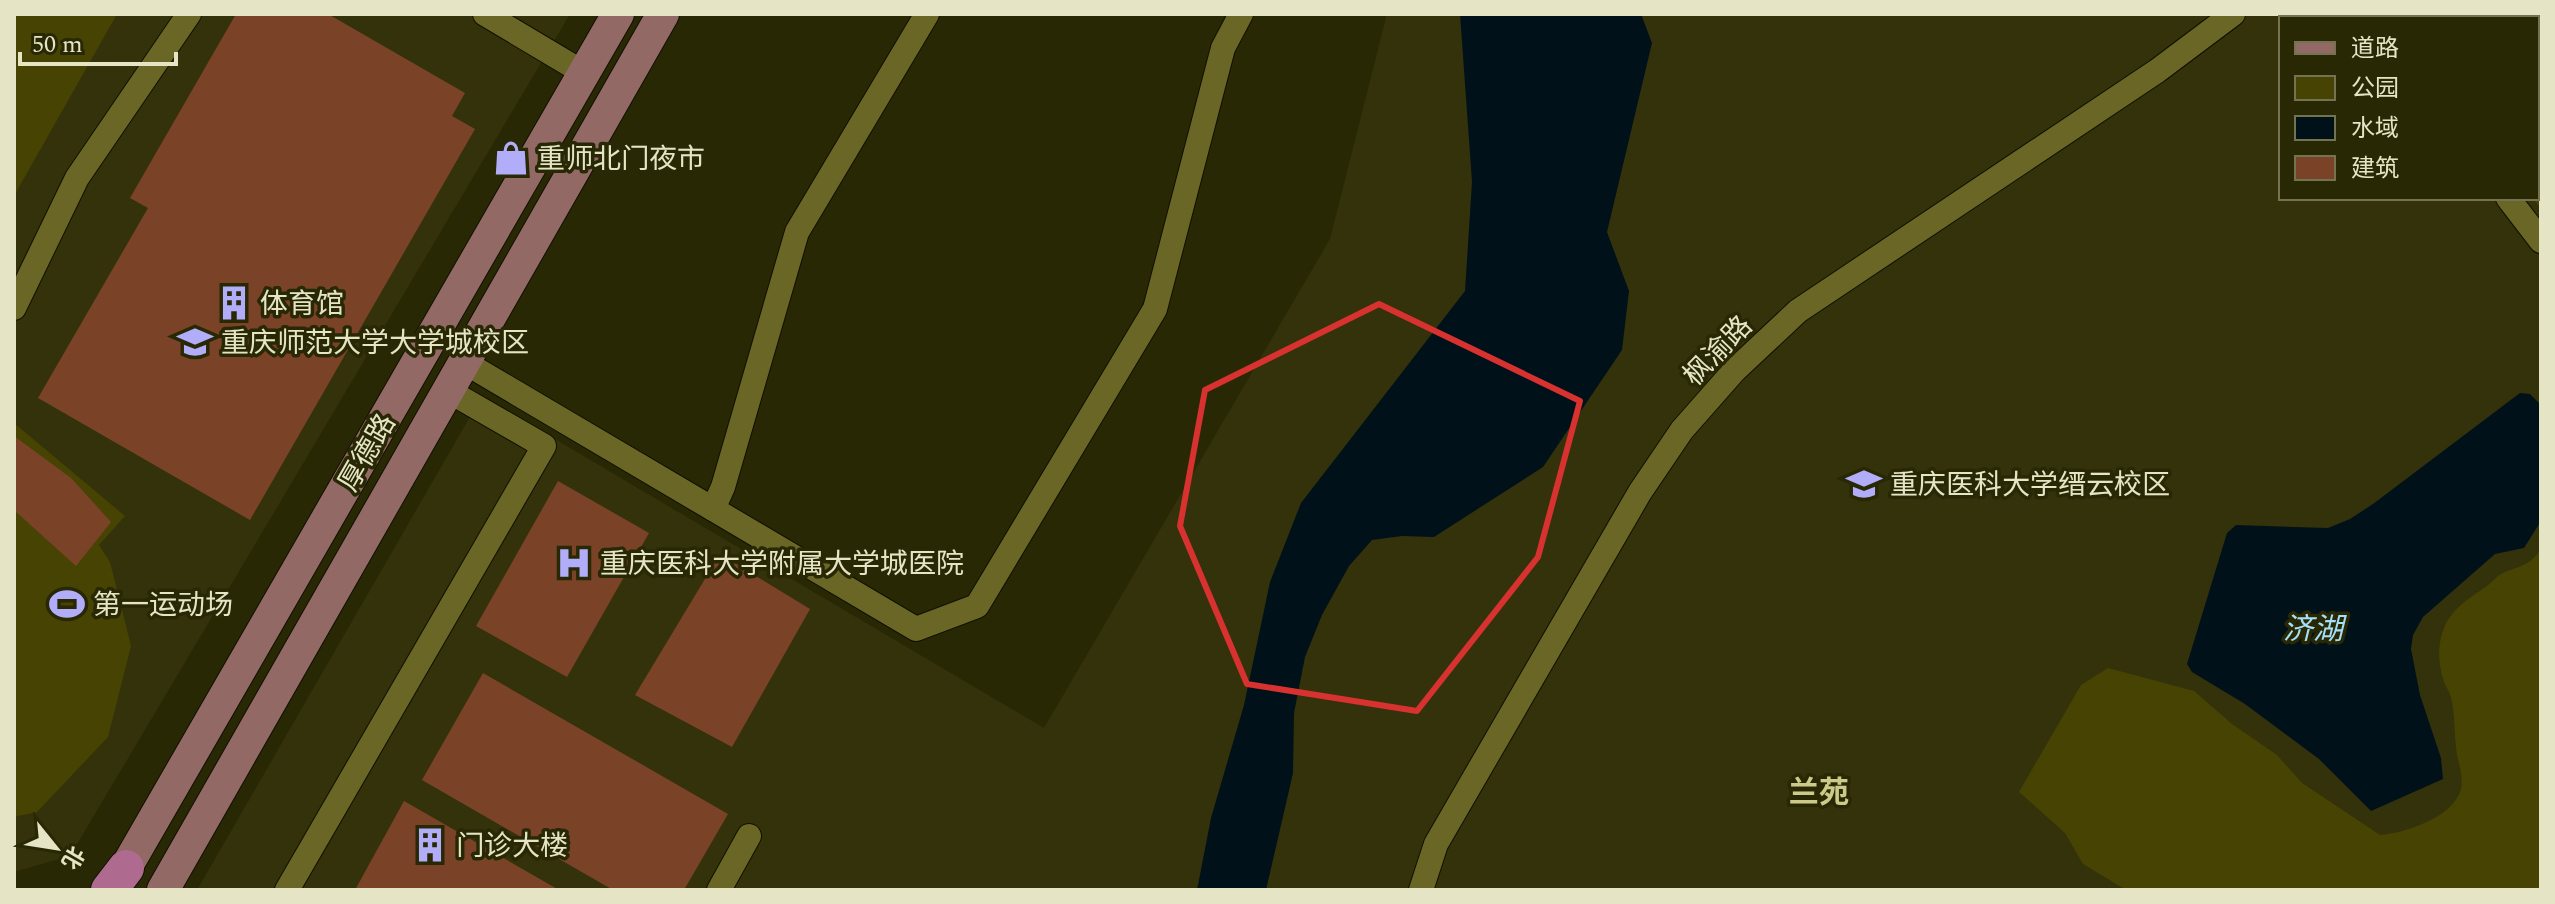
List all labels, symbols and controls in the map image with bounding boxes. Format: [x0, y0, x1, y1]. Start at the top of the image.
scale bar [20, 16, 176, 66]
legend [2279, 16, 2539, 200]
text: 50 m [32, 27, 83, 63]
text: 道路 [2351, 31, 2399, 67]
text: 公园 [2351, 71, 2399, 107]
text: 水域 [2351, 111, 2399, 147]
place label: 重师北门夜市 [537, 138, 705, 181]
shop icon: 重师北门夜市 [492, 139, 530, 177]
text: 建筑 [2351, 151, 2399, 187]
place label: 体育馆 [260, 283, 344, 326]
building icon: 体育馆 [215, 284, 253, 322]
street label: 枫渝路 [1673, 306, 1763, 396]
place label: 重庆师范大学大学城校区 [221, 322, 529, 365]
school or university icon: 重庆师范大学大学城校区 [176, 323, 214, 361]
street label: 厚德路 [328, 406, 407, 500]
place label: 重庆医科大学缙云校区 [1890, 464, 2170, 507]
school or university icon: 重庆医科大学缙云校区 [1845, 465, 1883, 503]
place label: 重庆医科大学附属大学城医院 [600, 543, 964, 586]
hospital icon: 重庆医科大学附属大学城医院 [555, 544, 593, 582]
place label: 第一运动场 [93, 584, 233, 627]
sports icon: 第一运动场 [48, 585, 86, 623]
water label: 济湖 [2283, 607, 2347, 653]
district label: 兰苑 [1789, 770, 1849, 816]
north arrow [16, 808, 96, 888]
place label: 门诊大楼 [456, 825, 568, 868]
building icon: 门诊大楼 [411, 826, 449, 864]
text: 北 [52, 839, 92, 875]

